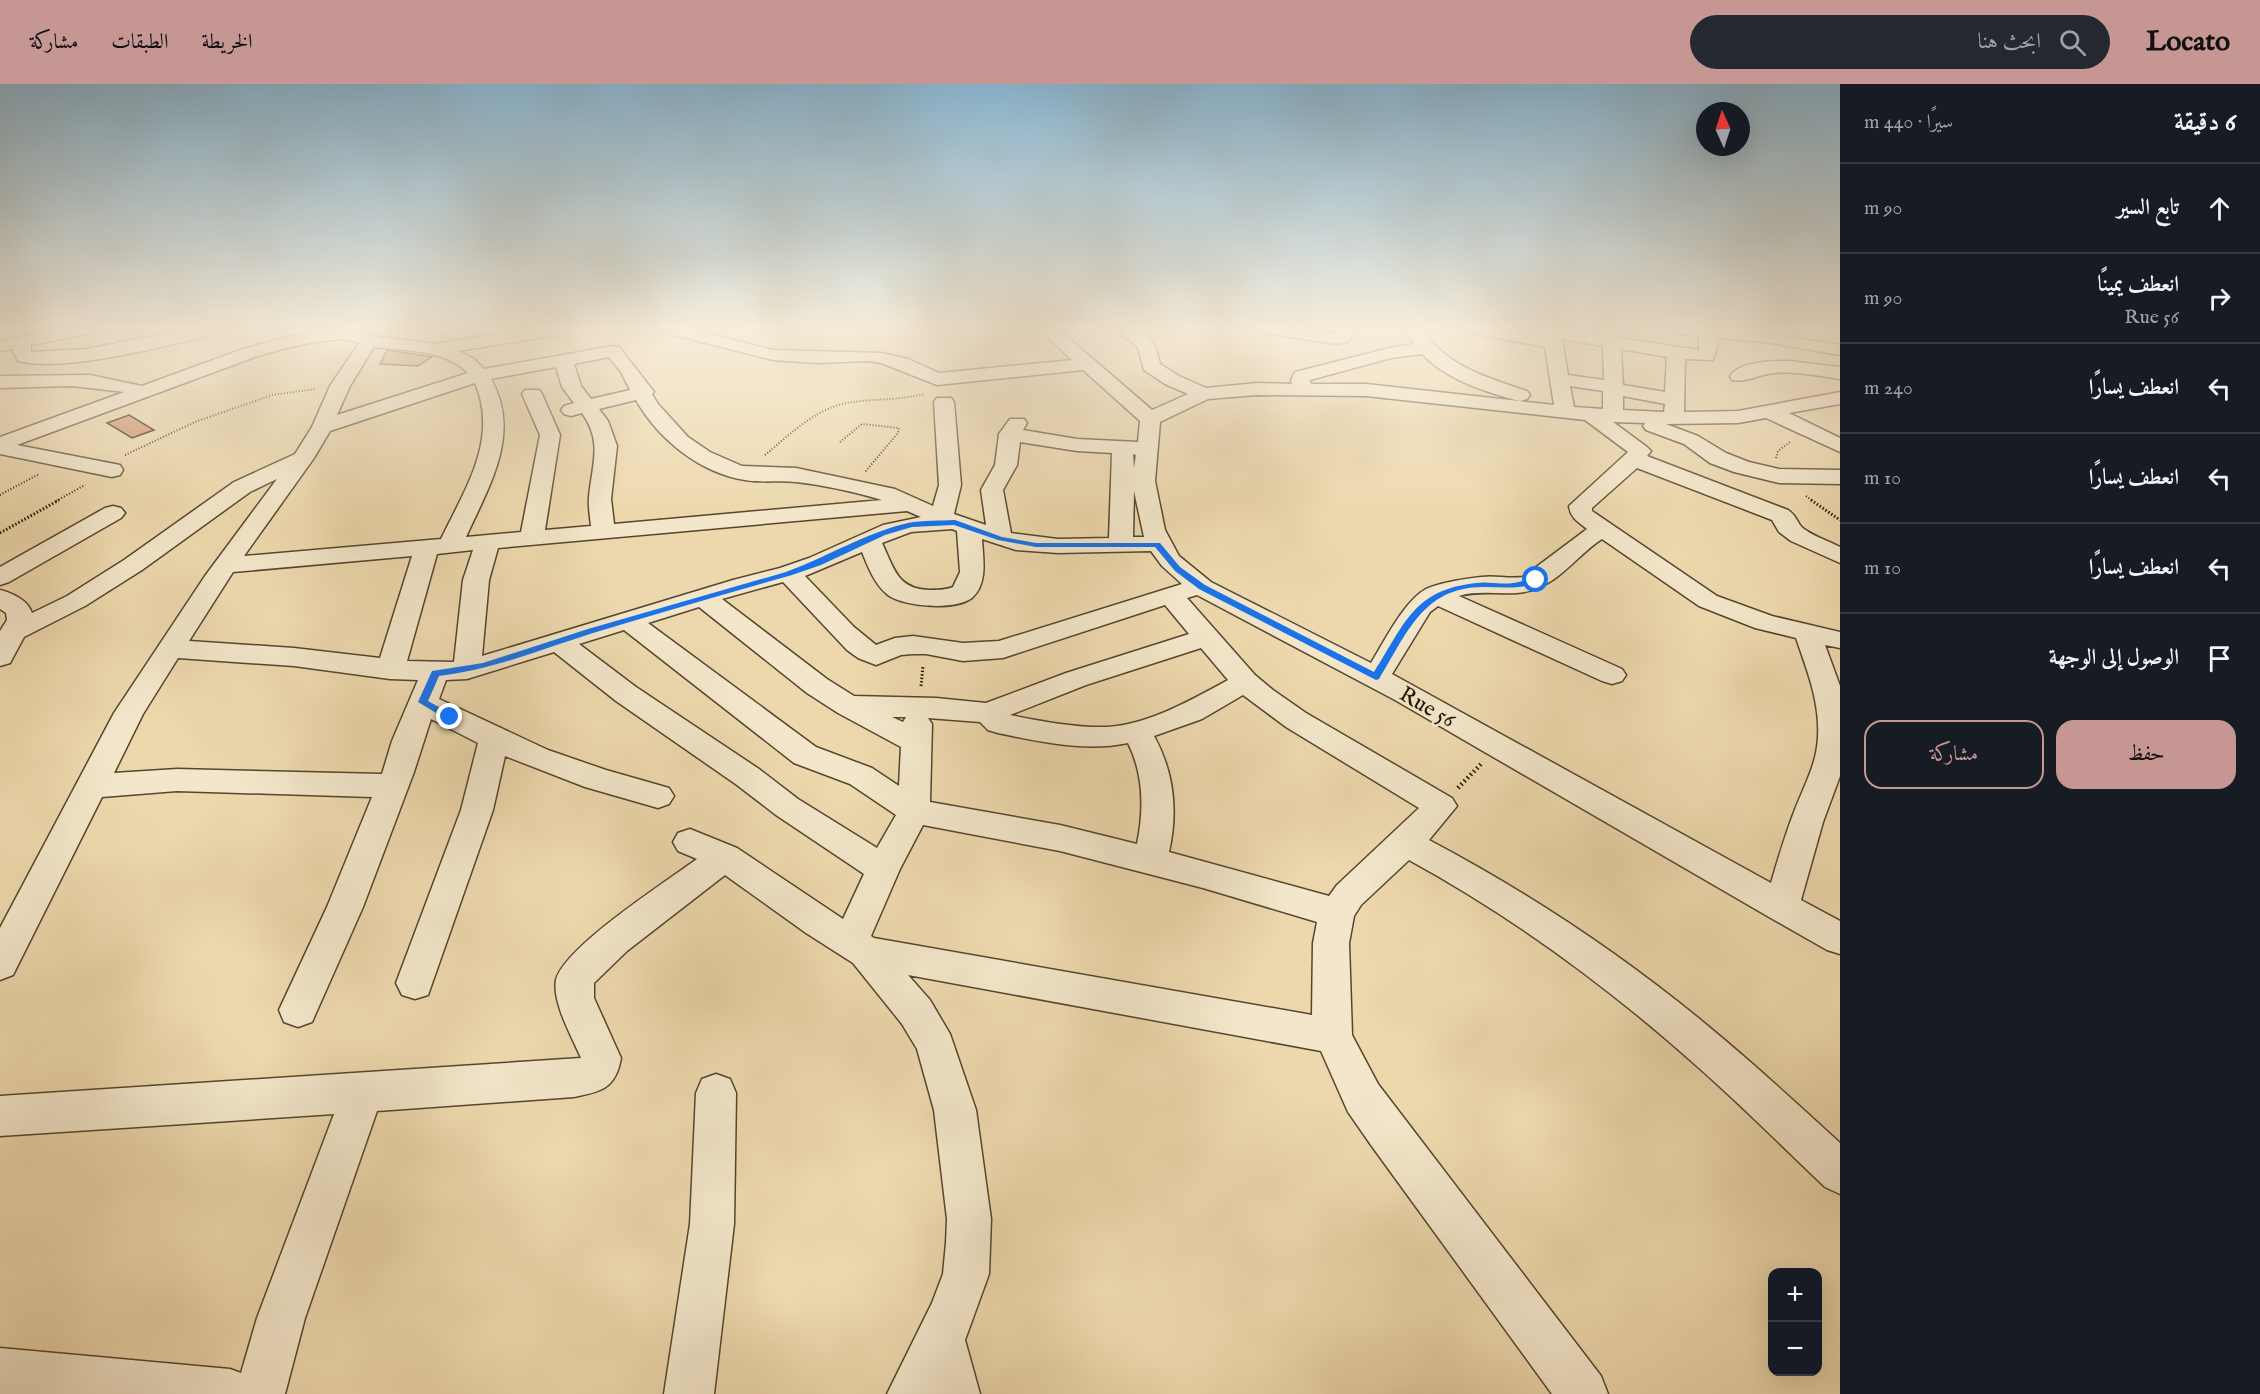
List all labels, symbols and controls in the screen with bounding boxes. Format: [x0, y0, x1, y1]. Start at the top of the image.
search box [1690, 15, 2110, 69]
text: Locato [2146, 25, 2230, 60]
icon: search [2056, 26, 2089, 59]
text: ابحث هنا [1978, 28, 2041, 56]
text: مشاركة [30, 29, 78, 56]
text: الطبقات [111, 29, 168, 56]
text: الخريطة [201, 29, 253, 56]
north arrow [1696, 102, 1750, 156]
text: 6 دقيقة [2174, 106, 2236, 139]
text: سيرًا · 440 m [1864, 110, 1953, 135]
icon: ahead [2203, 192, 2236, 225]
text: تابع السير [2117, 194, 2179, 222]
text: 90 m [1864, 196, 1902, 221]
text: انعطف يمينًا [2098, 271, 2179, 299]
icon: right [2203, 282, 2236, 315]
text: 90 m [1864, 286, 1902, 311]
text: Rue 56 [2124, 305, 2179, 330]
icon: left [2203, 372, 2236, 405]
text: انعطف يسارًا [2089, 374, 2179, 402]
text: 240 m [1864, 376, 1913, 401]
icon: left [2203, 462, 2236, 495]
text: انعطف يسارًا [2089, 464, 2179, 492]
text: 10 m [1864, 466, 1901, 491]
icon: left [2203, 552, 2236, 585]
text: انعطف يسارًا [2089, 554, 2179, 582]
text: 10 m [1864, 556, 1901, 581]
route start [1522, 566, 1548, 592]
icon: arrive [2203, 642, 2236, 675]
text: الوصول إلى الوجهة [2049, 644, 2179, 672]
street label: Rue 56 [1394, 681, 1461, 735]
route end [436, 703, 462, 729]
button: مشاركة [1864, 720, 2044, 789]
button: حفظ [2056, 720, 2236, 789]
map controls [1768, 1268, 1822, 1376]
button: + [1768, 1268, 1822, 1322]
button: − [1768, 1322, 1822, 1376]

